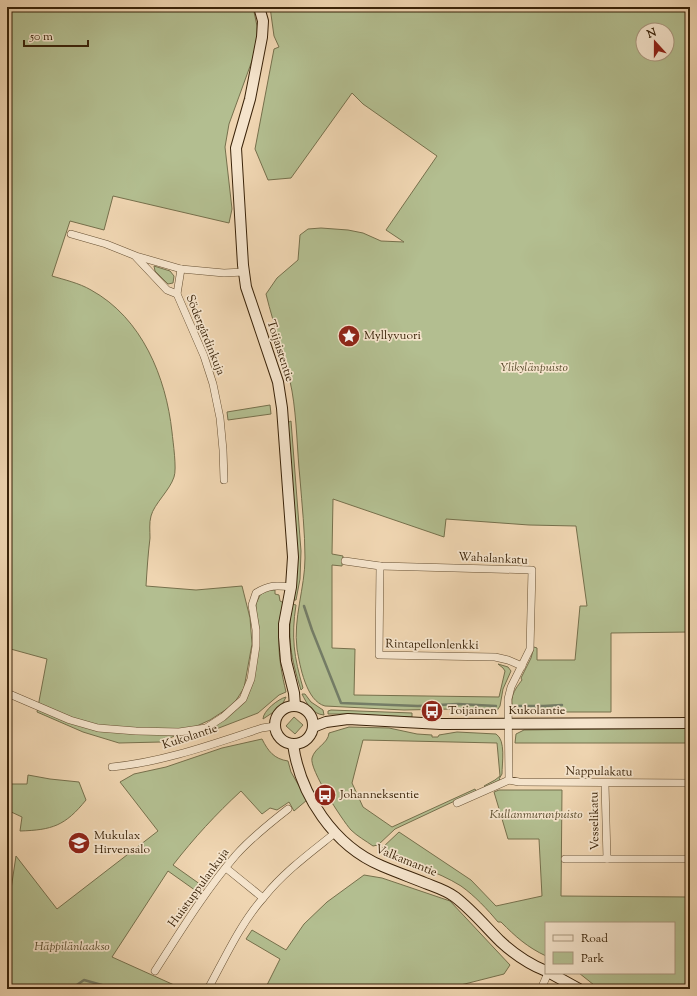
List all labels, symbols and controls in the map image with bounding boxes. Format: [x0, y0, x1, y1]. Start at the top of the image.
scale bar [24, 22, 88, 48]
north arrow [635, 22, 675, 62]
text: N [644, 24, 659, 43]
text: 50 m [29, 28, 53, 46]
street label: Södergårdinkuja [181, 292, 230, 378]
street label: Toijaistentie [262, 318, 299, 385]
place icon: Myllyvuori [336, 323, 362, 349]
place label: Myllyvuori [364, 327, 422, 345]
park label: Ylikylänpuisto [500, 359, 568, 377]
street label: Wahalankatu [458, 548, 528, 570]
street label: Rintapellonlenkki [385, 635, 479, 655]
bus stop icon: Toijainen [419, 698, 445, 724]
place label: Toijainen [448, 702, 497, 720]
street label: Kukolantie [509, 702, 566, 720]
street label: Kukolantie [160, 720, 220, 754]
street label: Nappulakatu [565, 762, 633, 782]
bus stop icon: Johanneksentie [312, 782, 338, 808]
place label: Johanneksentie [339, 786, 419, 804]
street label: Vesselikatu [585, 791, 605, 851]
park label: Kullanmurunpuisto [489, 806, 583, 824]
place label: Mukulax Hirvensalo [94, 827, 150, 859]
school or university icon: Mukulax Hirvensalo [66, 830, 92, 856]
street label: Valkamantie [372, 840, 440, 882]
street label: Huistuppulankuja [164, 844, 234, 931]
legend [545, 922, 675, 974]
text: Road [581, 930, 608, 948]
park label: Häppilänlaakso [34, 938, 110, 956]
text: Park [581, 950, 604, 968]

